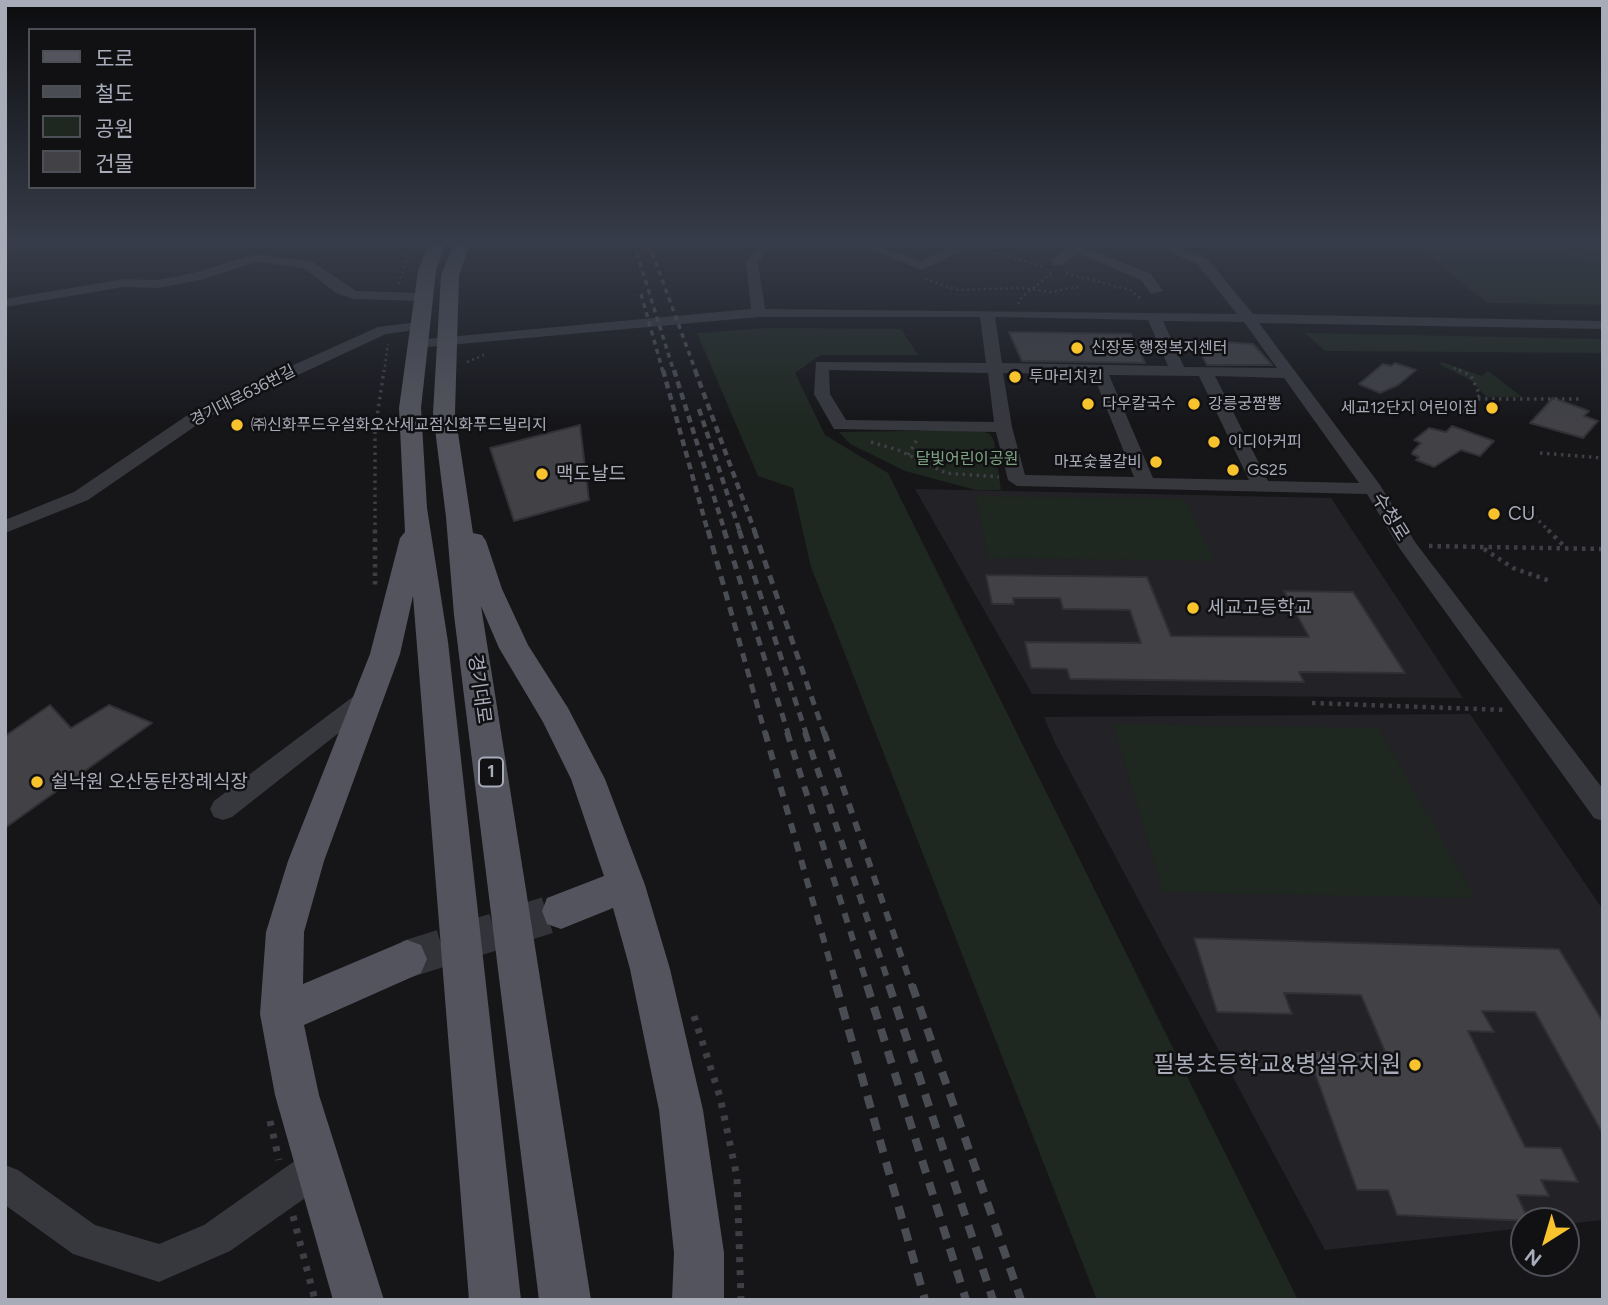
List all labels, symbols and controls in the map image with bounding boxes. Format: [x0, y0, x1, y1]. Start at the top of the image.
legend [28, 28, 256, 189]
text: 도로 [95, 46, 134, 71]
text: 철도 [95, 81, 134, 106]
text: 공원 [95, 116, 134, 141]
text: 건물 [95, 151, 134, 176]
place label: 신장동 행정복지센터 [1091, 338, 1227, 358]
marker: 신장동 행정복지센터 [1069, 340, 1085, 356]
street label: 경기대로636번길 [187, 361, 299, 431]
place label: 투마리치킨 [1029, 367, 1103, 387]
marker: 투마리치킨 [1007, 369, 1023, 385]
place label: 다우칼국수 [1102, 394, 1176, 414]
place label: 강릉궁짬뽕 [1208, 394, 1282, 414]
marker: 다우칼국수 [1080, 396, 1096, 412]
marker: 강릉궁짬뽕 [1186, 396, 1202, 412]
place label: 세교12단지 어린이집 [1341, 398, 1478, 418]
marker: 세교12단지 어린이집 [1484, 400, 1500, 416]
place label: ㈜신화푸드우설화오산세교점신화푸드빌리지 [251, 415, 547, 435]
marker: ㈜신화푸드우설화오산세교점신화푸드빌리지 [229, 417, 245, 433]
place label: 이디아커피 [1228, 432, 1302, 452]
marker: 이디아커피 [1206, 434, 1222, 450]
park label: 달빛어린이공원 [915, 449, 1019, 469]
place label: 마포숯불갈비 [1054, 452, 1142, 472]
marker: 마포숯불갈비 [1148, 454, 1164, 470]
place label: GS25 [1247, 460, 1287, 480]
marker: GS25 [1225, 462, 1241, 478]
place label: 맥도날드 [556, 463, 626, 485]
marker: 맥도날드 [534, 466, 550, 482]
street label: 수청로 [1366, 489, 1414, 545]
place label: CU [1508, 503, 1535, 525]
marker: CU [1486, 506, 1502, 522]
place label: 세교고등학교 [1207, 597, 1312, 619]
marker: 세교고등학교 [1185, 600, 1201, 616]
street label: 경기대로 [463, 653, 495, 725]
road number: 1 [479, 758, 503, 786]
place label: 쉴낙원 오산동탄장례식장 [51, 771, 248, 793]
marker: 쉴낙원 오산동탄장례식장 [29, 774, 45, 790]
place label: 필봉초등학교&병설유치원 [1153, 1051, 1401, 1079]
marker: 필봉초등학교&병설유치원 [1407, 1057, 1423, 1073]
north arrow [1510, 1207, 1580, 1277]
text: N [1520, 1244, 1546, 1271]

